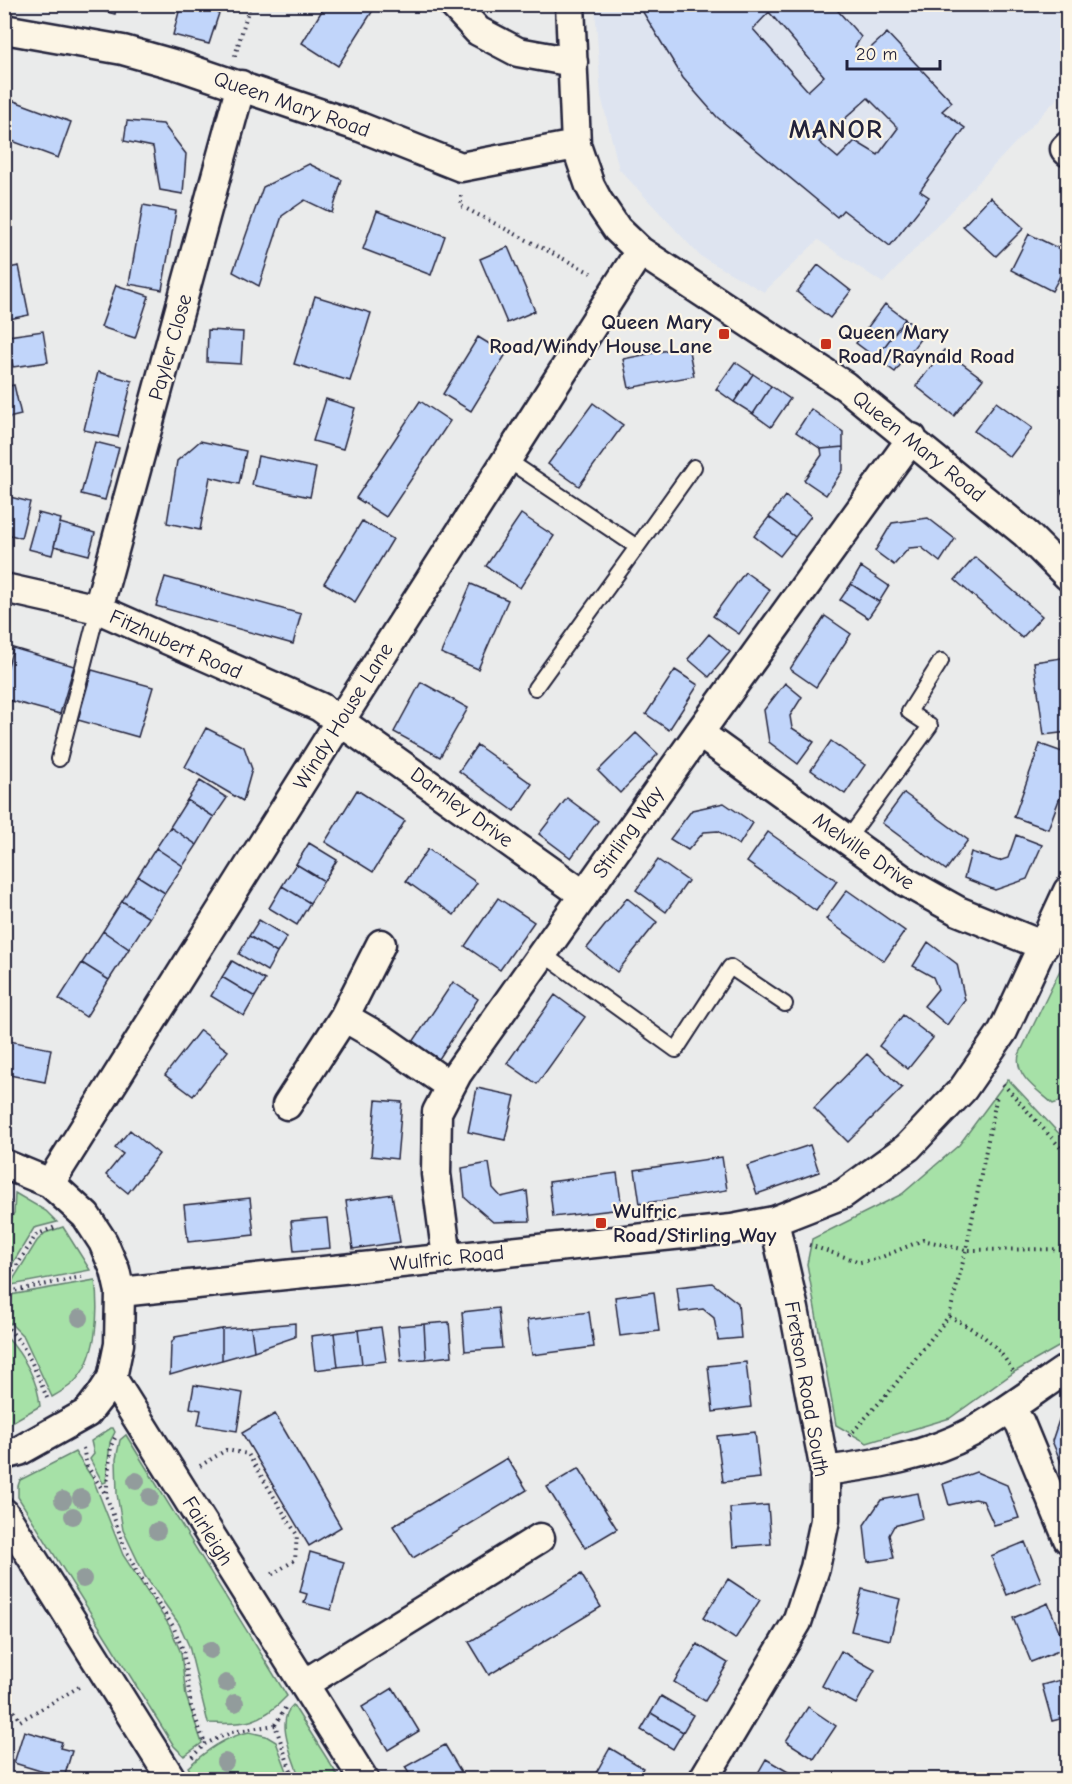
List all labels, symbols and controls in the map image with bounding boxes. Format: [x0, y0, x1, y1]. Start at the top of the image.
scale bar [847, 33, 940, 71]
text: 20 m [856, 44, 897, 65]
street label: Queen Mary Road [211, 66, 373, 142]
district label: MANOR [789, 114, 883, 145]
street label: Payler Close [143, 291, 197, 403]
place label: Queen Mary Road/Windy House Lane [489, 310, 712, 358]
place label: Queen Mary Road/Raynald Road [838, 320, 1015, 368]
marker: Queen Mary Road/Windy House Lane [717, 327, 731, 341]
marker: Queen Mary Road/Raynald Road [819, 337, 833, 351]
street label: Queen Mary Road [848, 385, 990, 507]
street label: Fitzhubert Road [106, 604, 246, 684]
street label: Windy House Lane [288, 638, 398, 794]
street label: Darnley Drive [406, 762, 518, 852]
street label: Stirling Way [588, 781, 669, 883]
street label: Melville Drive [809, 807, 919, 895]
place label: Wulfric Road/Stirling Way [613, 1199, 777, 1247]
marker: Wulfric Road/Stirling Way [594, 1216, 608, 1230]
street label: Wulfric Road [389, 1240, 505, 1276]
street label: Fretson Road South [780, 1299, 834, 1479]
street label: Fairleigh [177, 1492, 239, 1570]

